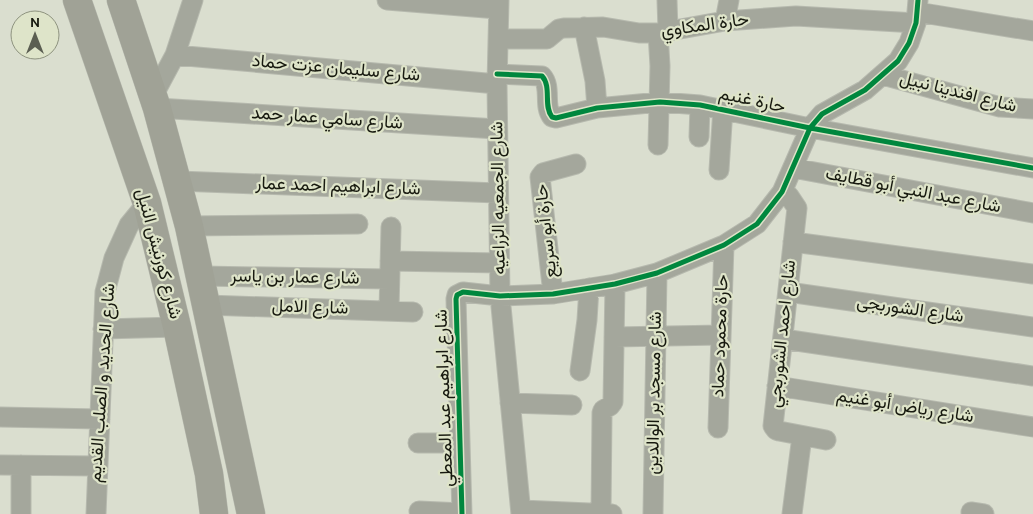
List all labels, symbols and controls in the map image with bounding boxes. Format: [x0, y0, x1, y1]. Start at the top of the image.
street label: حارة المكاوي [660, 8, 751, 46]
north arrow [10, 10, 60, 60]
text: N [30, 15, 40, 32]
street label: شارع سليمان عزت حماد [251, 50, 421, 88]
street label: شارع افندينا نبيل [897, 67, 1019, 119]
street label: حارة غنيم [717, 83, 787, 119]
street label: شارع سامي عمار حمد [250, 102, 404, 138]
street label: شارع الجمعيه الزراعيه [486, 121, 512, 275]
street label: شارع عبد النبي أبو قطايف [823, 163, 1003, 221]
street label: شارع ابراهيم احمد عمار [254, 173, 421, 201]
street label: حارة أبو سريع [531, 183, 563, 279]
street label: شارع كورنيش النيل [130, 186, 186, 322]
street label: شارع احمد الشوربجي [764, 259, 804, 409]
street label: شارع عمار بن ياسر [229, 265, 360, 291]
street label: حارة محمود حماد [707, 274, 735, 398]
street label: شارع الحديد و الصلب القديم [85, 283, 121, 483]
street label: شارع الشوربجى [855, 291, 965, 329]
street label: شارع الامل [271, 295, 349, 321]
street label: شارع ابراهيم عبد المعطي [430, 309, 462, 487]
street label: شارع مسجد بر الوالدين [642, 311, 668, 475]
street label: شارع رياض أبو غنيم [835, 385, 975, 429]

